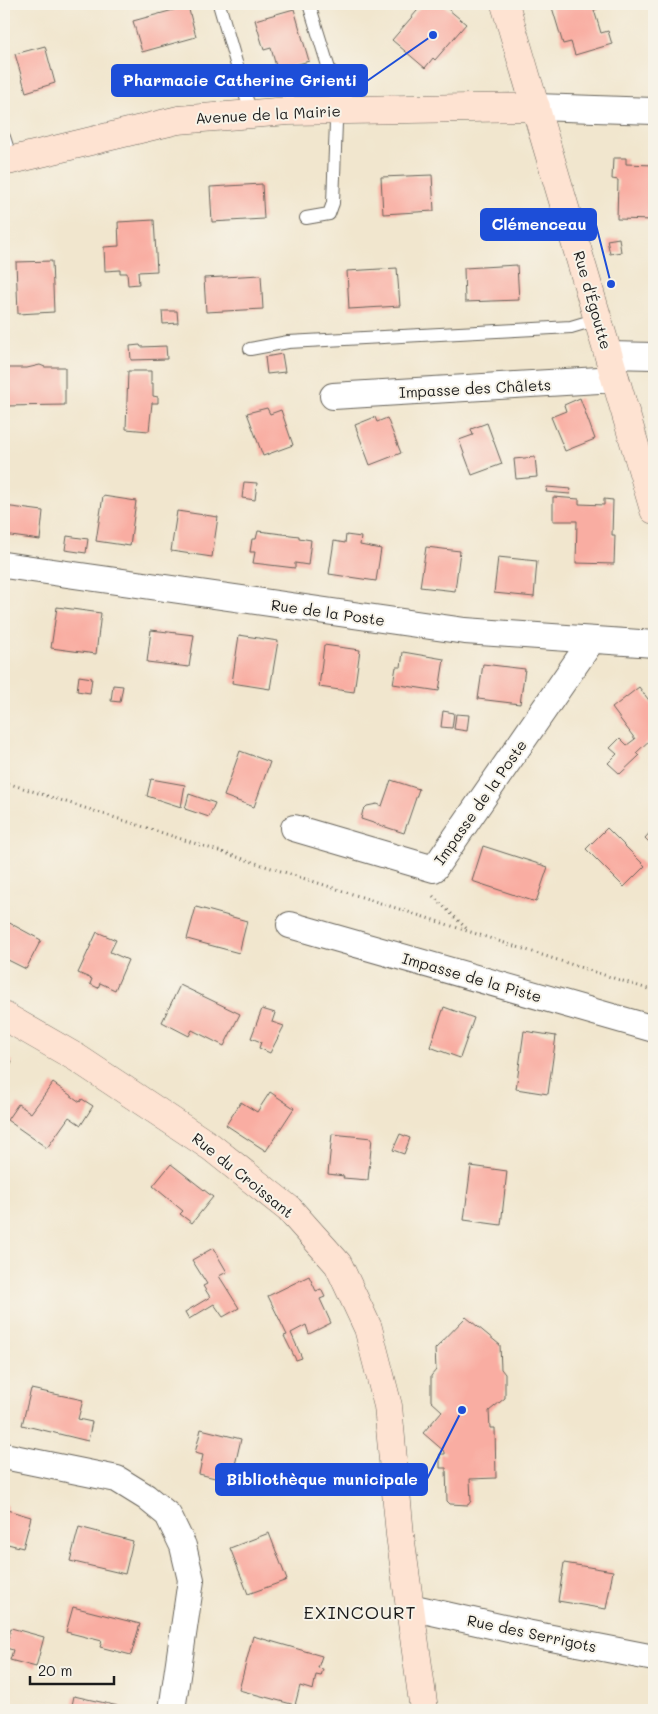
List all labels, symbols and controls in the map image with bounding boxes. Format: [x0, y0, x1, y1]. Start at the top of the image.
callout: Pharmacie Catherine Grienti [112, 65, 367, 96]
text: Pharmacie Catherine Grienti [123, 69, 357, 90]
street label: Avenue de la Mairie [195, 100, 341, 128]
callout: Clémenceau [481, 209, 596, 240]
text: Clémenceau [491, 213, 587, 234]
street label: Rue d'Égoutte [569, 248, 617, 352]
street label: Impasse des Châlets [399, 374, 551, 402]
street label: Rue de la Poste [270, 594, 386, 630]
street label: Impasse de la Poste [429, 735, 531, 869]
street label: Impasse de la Piste [400, 948, 544, 1006]
street label: Rue du Croissant [188, 1128, 298, 1222]
callout: Bibliothèque municipale [216, 1464, 427, 1495]
text: Bibliothèque municipale [226, 1468, 418, 1489]
district label: EXINCOURT [303, 1600, 417, 1624]
street label: Rue des Serrigots [466, 1610, 598, 1656]
scale bar [30, 1654, 114, 1686]
text: 20 m [38, 1660, 72, 1680]

